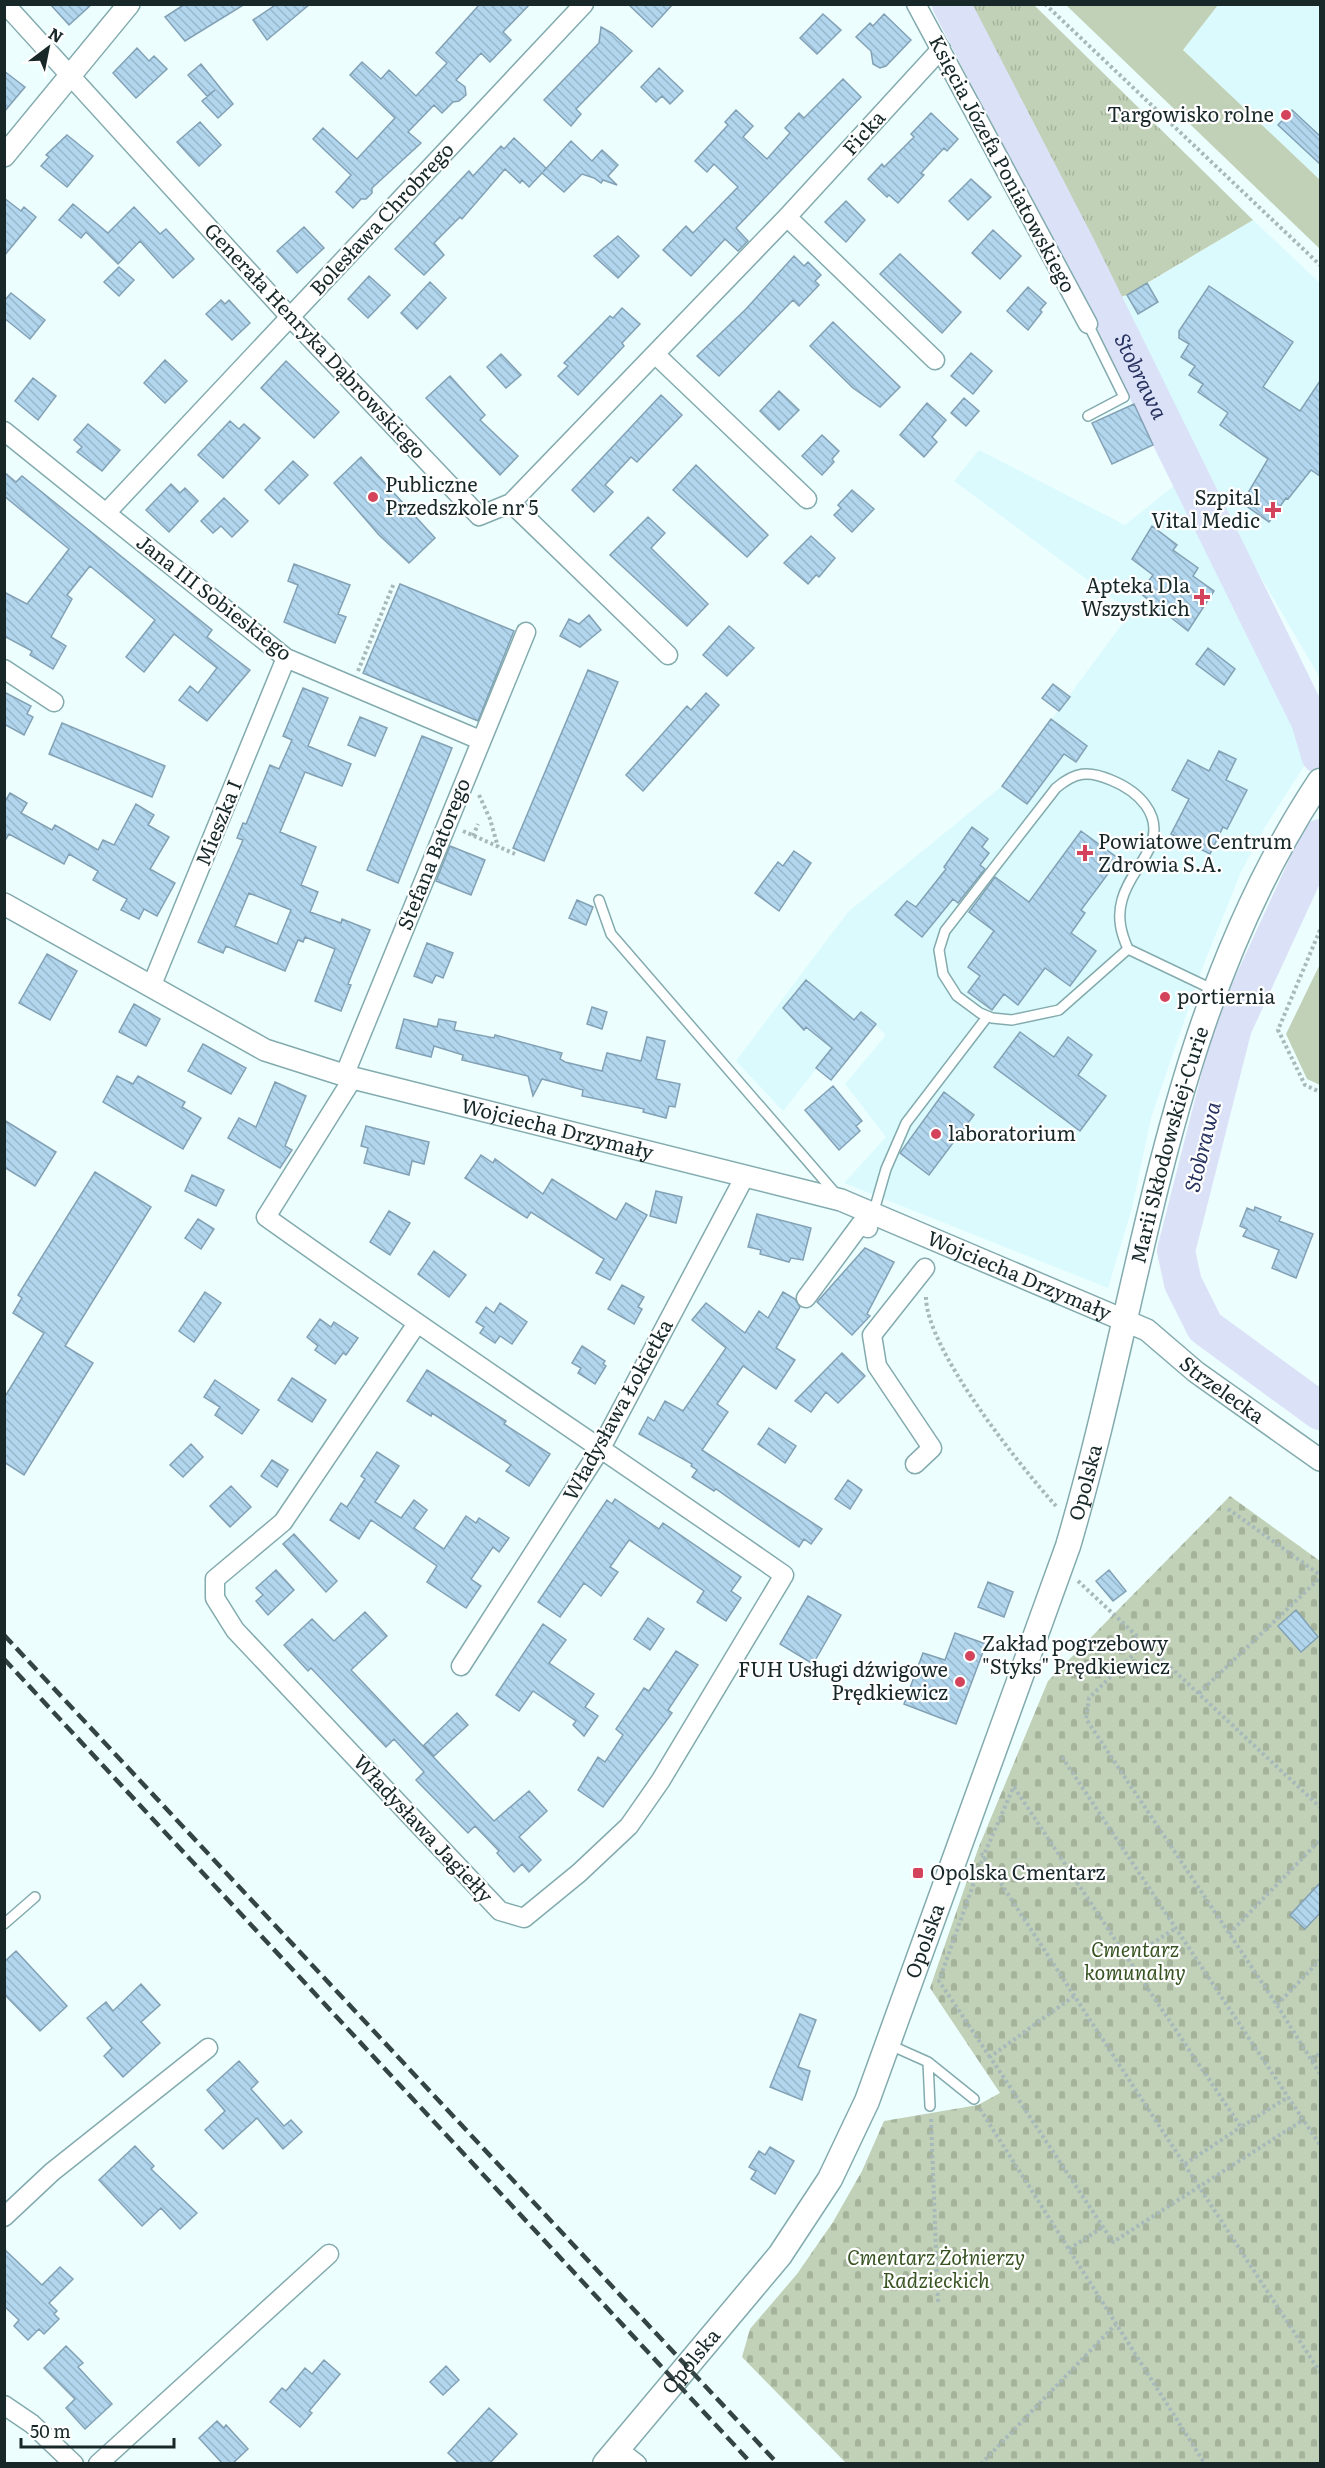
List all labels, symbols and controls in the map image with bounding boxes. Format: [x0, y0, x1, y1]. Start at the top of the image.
north arrow [18, 18, 78, 78]
text: N [44, 21, 69, 48]
street label: Księcia Józefa Poniatowskiego [923, 29, 1085, 297]
place label: Targowisko rolne [1107, 98, 1274, 128]
street label: Ficka [834, 102, 891, 161]
marker: Targowisko rolne [1279, 108, 1293, 122]
street label: Bolesława Chrobrego [301, 134, 460, 301]
street label: Generała Henryka Dąbrowskiego [199, 215, 434, 464]
water label: Stobrawa [1108, 327, 1177, 424]
place label: Publiczne Przedszkole nr 5 [385, 468, 538, 521]
place label: Szpital Vital Medic [1151, 481, 1260, 534]
marker: Publiczne Przedszkole nr 5 [366, 490, 380, 504]
marker: Szpital Vital Medic [1264, 501, 1282, 519]
street label: Jana III Sobieskiego [131, 526, 299, 667]
place label: Apteka Dla Wszystkich [1081, 569, 1190, 622]
marker: Apteka Dla Wszystkich [1195, 590, 1209, 604]
street label: Stefana Batorego [388, 773, 476, 934]
street label: Mieszka I [186, 775, 248, 870]
place label: Powiatowe Centrum Zdrowia S.A. [1098, 825, 1292, 878]
marker: Powiatowe Centrum Zdrowia S.A. [1076, 844, 1094, 862]
place label: portiernia [1177, 980, 1276, 1010]
marker: portiernia [1158, 990, 1172, 1004]
street label: Marii Skłodowskiej-Curie [1121, 1022, 1214, 1266]
street label: Wojciecha Drzymały [458, 1089, 658, 1166]
water label: Stobrawa [1174, 1098, 1227, 1195]
place label: laboratorium [948, 1117, 1076, 1147]
marker: laboratorium [929, 1127, 943, 1141]
street label: Wojciecha Drzymały [923, 1221, 1117, 1326]
street label: Władysława Łokietka [554, 1313, 679, 1505]
street label: Strzelecka [1174, 1348, 1272, 1429]
street label: Opolska [1059, 1441, 1108, 1524]
place label: Zakład pogrzebowy "Styks" Prędkiewicz [982, 1627, 1170, 1680]
marker: Zakład pogrzebowy "Styks" Prędkiewicz [963, 1649, 977, 1663]
place label: FUH Usługi dźwigowe Prędkiewicz [738, 1653, 948, 1706]
marker: FUH Usługi dźwigowe Prędkiewicz [953, 1675, 967, 1689]
street label: Władysława Jagiełły [348, 1747, 502, 1909]
place label: Opolska Cmentarz [930, 1856, 1106, 1886]
marker: Opolska Cmentarz [911, 1866, 925, 1880]
street label: Opolska [896, 1899, 950, 1982]
park label: Cmentarz komunalny [1084, 1933, 1186, 1986]
park label: Cmentarz Żołnierzy Radzieckich [847, 2241, 1025, 2294]
street label: Opolska [653, 2320, 726, 2399]
scale bar [21, 2411, 174, 2449]
text: 50 m [30, 2417, 71, 2444]

